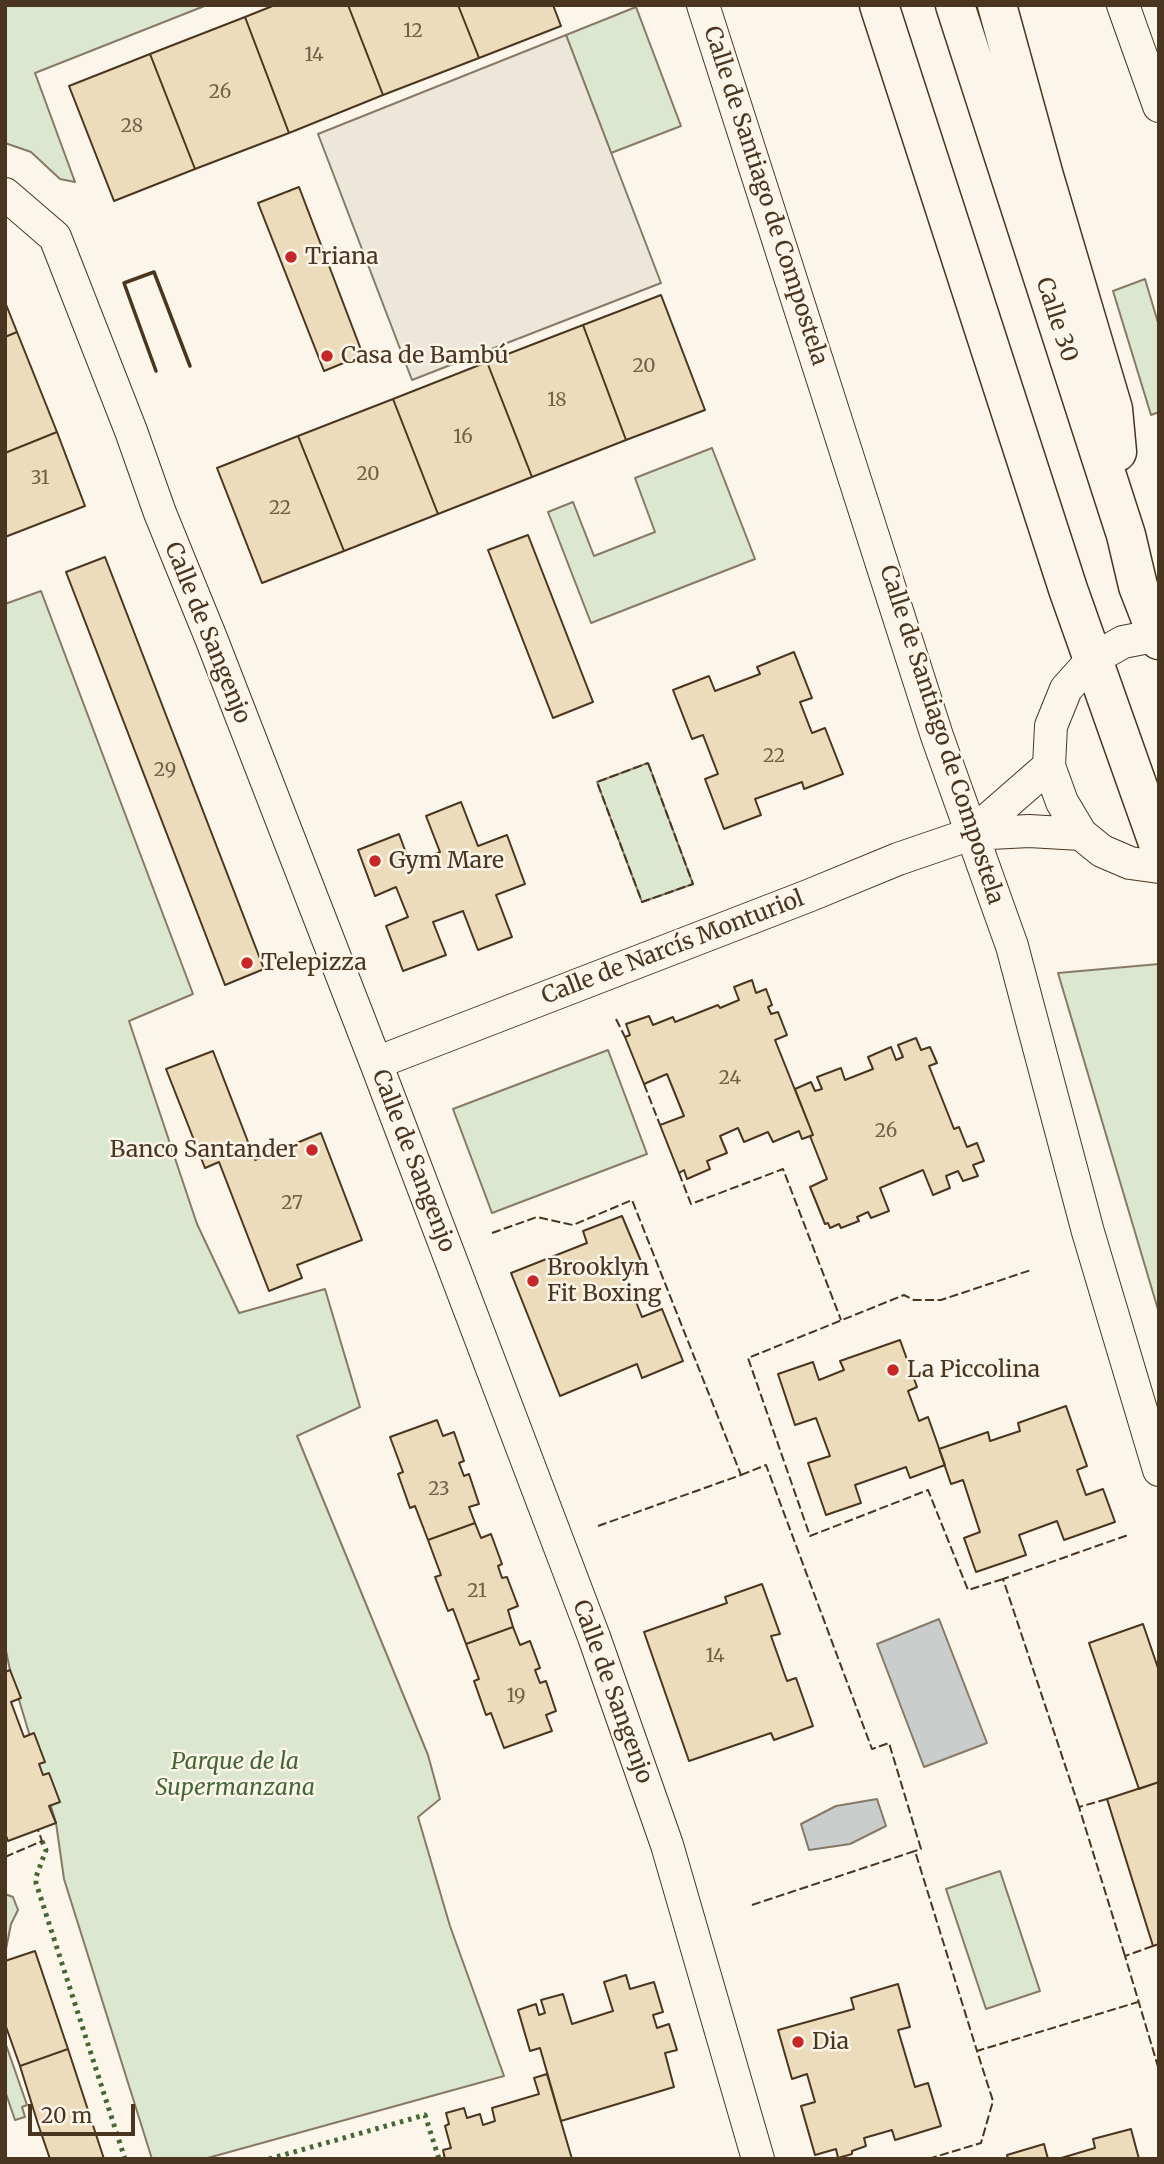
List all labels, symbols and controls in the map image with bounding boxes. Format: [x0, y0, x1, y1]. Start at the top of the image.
house number: 12 [403, 21, 423, 43]
street label: Calle de Santiago de Compostela [697, 23, 833, 369]
house number: 14 [304, 45, 324, 67]
house number: 26 [209, 82, 231, 104]
house number: 28 [121, 116, 143, 138]
place label: Triana [305, 243, 379, 271]
marker: Triana [283, 249, 299, 265]
street label: Calle 30 [1029, 274, 1083, 366]
place label: Casa de Bambú [341, 342, 509, 370]
marker: Casa de Bambú [319, 348, 335, 364]
house number: 20 [632, 356, 656, 378]
house number: 18 [547, 390, 567, 412]
house number: 16 [453, 427, 473, 449]
house number: 20 [356, 464, 380, 486]
house number: 31 [31, 468, 49, 490]
house number: 22 [269, 498, 291, 520]
street label: Calle de Sangenjo [158, 538, 256, 728]
street label: Calle de Santiago de Compostela [873, 562, 1009, 908]
house number: 22 [763, 746, 785, 768]
house number: 29 [154, 760, 176, 782]
place label: Gym Mare [389, 847, 504, 875]
marker: Gym Mare [367, 853, 383, 869]
street label: Calle de Narcís Monturiol [538, 885, 808, 1011]
place label: Telepizza [261, 949, 367, 977]
marker: Telepizza [239, 955, 255, 971]
street label: Calle de Sangenjo [366, 1066, 460, 1256]
house number: 24 [719, 1068, 741, 1090]
house number: 26 [875, 1121, 897, 1143]
place label: Banco Santander [110, 1136, 298, 1164]
marker: Banco Santander [304, 1142, 320, 1158]
house number: 27 [281, 1193, 303, 1215]
place label: Brooklyn Fit Boxing [547, 1254, 661, 1308]
marker: Brooklyn Fit Boxing [525, 1273, 541, 1289]
place label: La Piccolina [907, 1356, 1040, 1384]
marker: La Piccolina [885, 1362, 901, 1378]
house number: 23 [428, 1479, 450, 1501]
house number: 21 [467, 1581, 487, 1603]
street label: Calle de Sangenjo [566, 1597, 658, 1787]
house number: 14 [705, 1646, 725, 1668]
house number: 19 [506, 1686, 526, 1708]
park label: Parque de la Supermanzana [155, 1748, 315, 1802]
place label: Dia [812, 2028, 849, 2056]
marker: Dia [790, 2034, 806, 2050]
scale bar [32, 2090, 138, 2134]
text: 20 m [41, 2102, 92, 2129]

